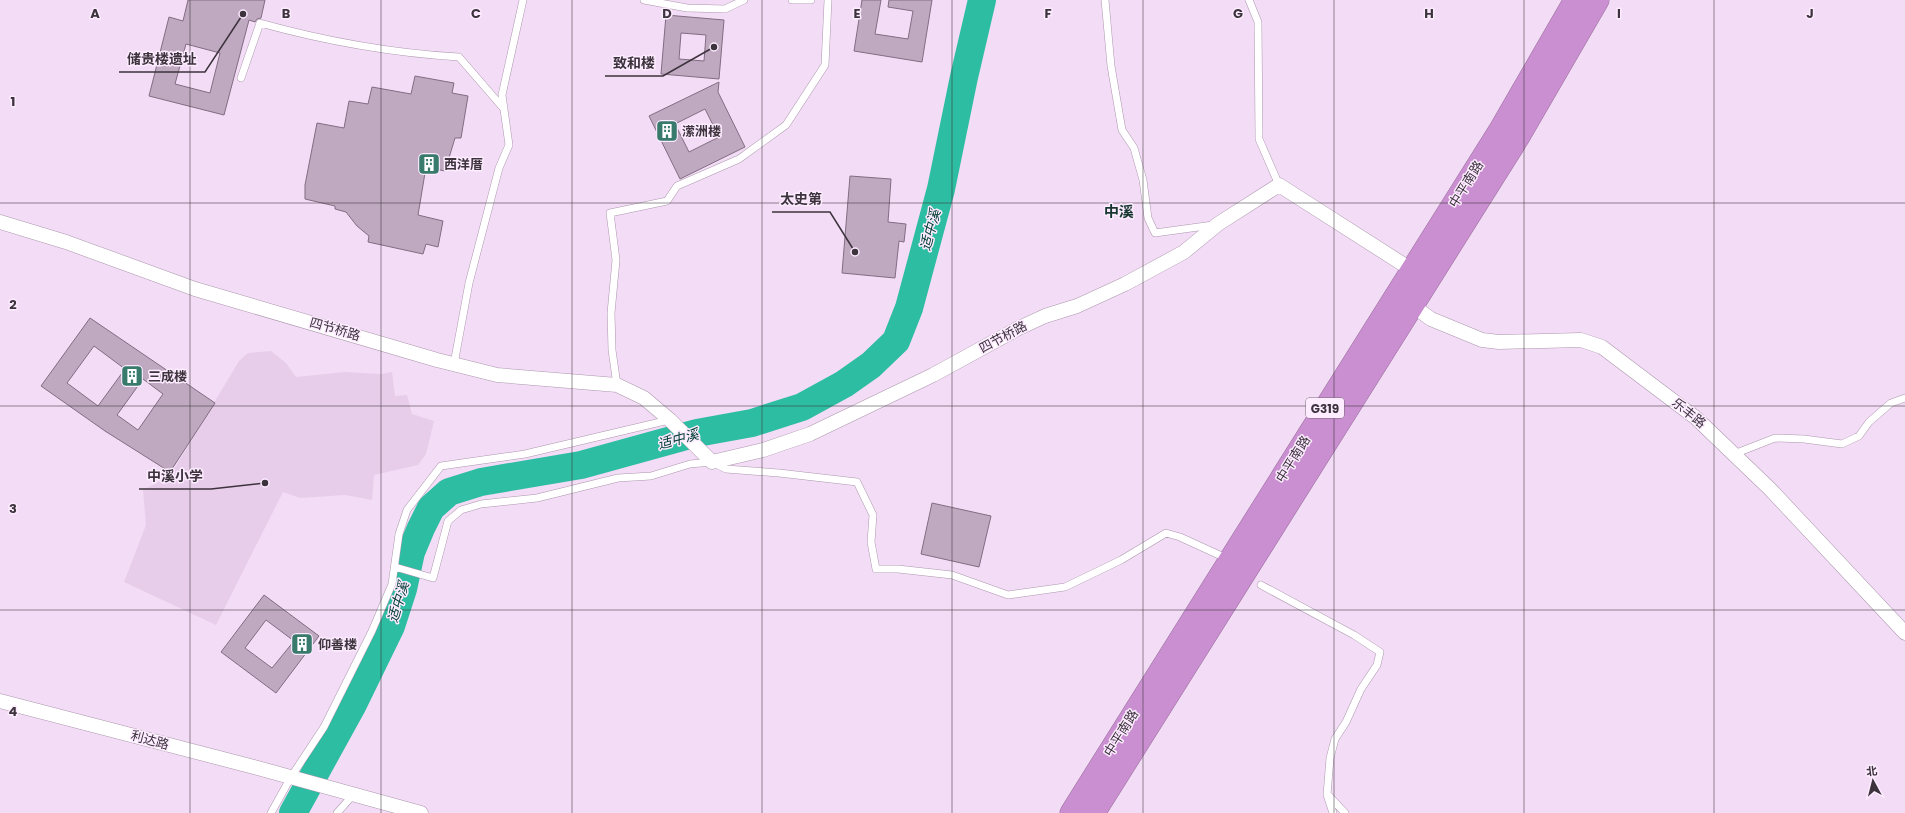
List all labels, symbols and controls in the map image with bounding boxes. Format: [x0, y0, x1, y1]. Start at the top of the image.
text: A [90, 4, 100, 23]
text: B [282, 4, 291, 23]
text: C [471, 4, 481, 23]
text: D [662, 4, 672, 23]
text: E [853, 4, 861, 23]
text: F [1044, 4, 1052, 23]
text: G [1233, 4, 1243, 23]
text: H [1424, 4, 1434, 23]
text: I [1617, 4, 1621, 23]
text: J [1806, 4, 1814, 23]
callout: 储贵楼遗址 [119, 46, 205, 72]
text: 储贵楼遗址 [127, 49, 197, 69]
callout: 致和楼 [605, 50, 663, 76]
text: 致和楼 [613, 53, 655, 73]
text: 1 [11, 92, 15, 111]
building icon: 潆洲楼 [654, 118, 680, 144]
place label: 潆洲楼 [682, 122, 721, 141]
building icon: 西洋厝 [416, 151, 442, 177]
place label: 西洋厝 [444, 155, 483, 174]
street label: 中平南路 [1444, 157, 1488, 211]
callout: 太史第 [772, 186, 830, 212]
text: 太史第 [780, 189, 822, 209]
district label: 中溪 [1104, 201, 1134, 222]
water label: 适中溪 [915, 205, 946, 253]
text: 2 [9, 295, 17, 314]
street label: 四节桥路 [307, 313, 363, 345]
street label: 四节桥路 [976, 316, 1030, 358]
building icon: 三成楼 [119, 363, 145, 389]
place label: 三成楼 [148, 367, 187, 386]
street label: 乐丰路 [1668, 393, 1710, 433]
road number: G319 [1306, 398, 1344, 418]
water label: 适中溪 [655, 423, 703, 454]
street label: 中平南路 [1271, 432, 1315, 486]
callout: 中溪小学 [139, 463, 211, 489]
text: 中溪小学 [147, 466, 203, 486]
text: 3 [9, 499, 17, 518]
water label: 适中溪 [382, 577, 414, 625]
building icon: 仰善楼 [289, 631, 315, 657]
place label: 仰善楼 [318, 635, 357, 654]
text: 4 [9, 702, 18, 721]
street label: 中平南路 [1099, 706, 1143, 760]
street label: 利达路 [129, 726, 171, 754]
north arrow [1853, 761, 1893, 801]
text: 北 [1865, 762, 1878, 780]

